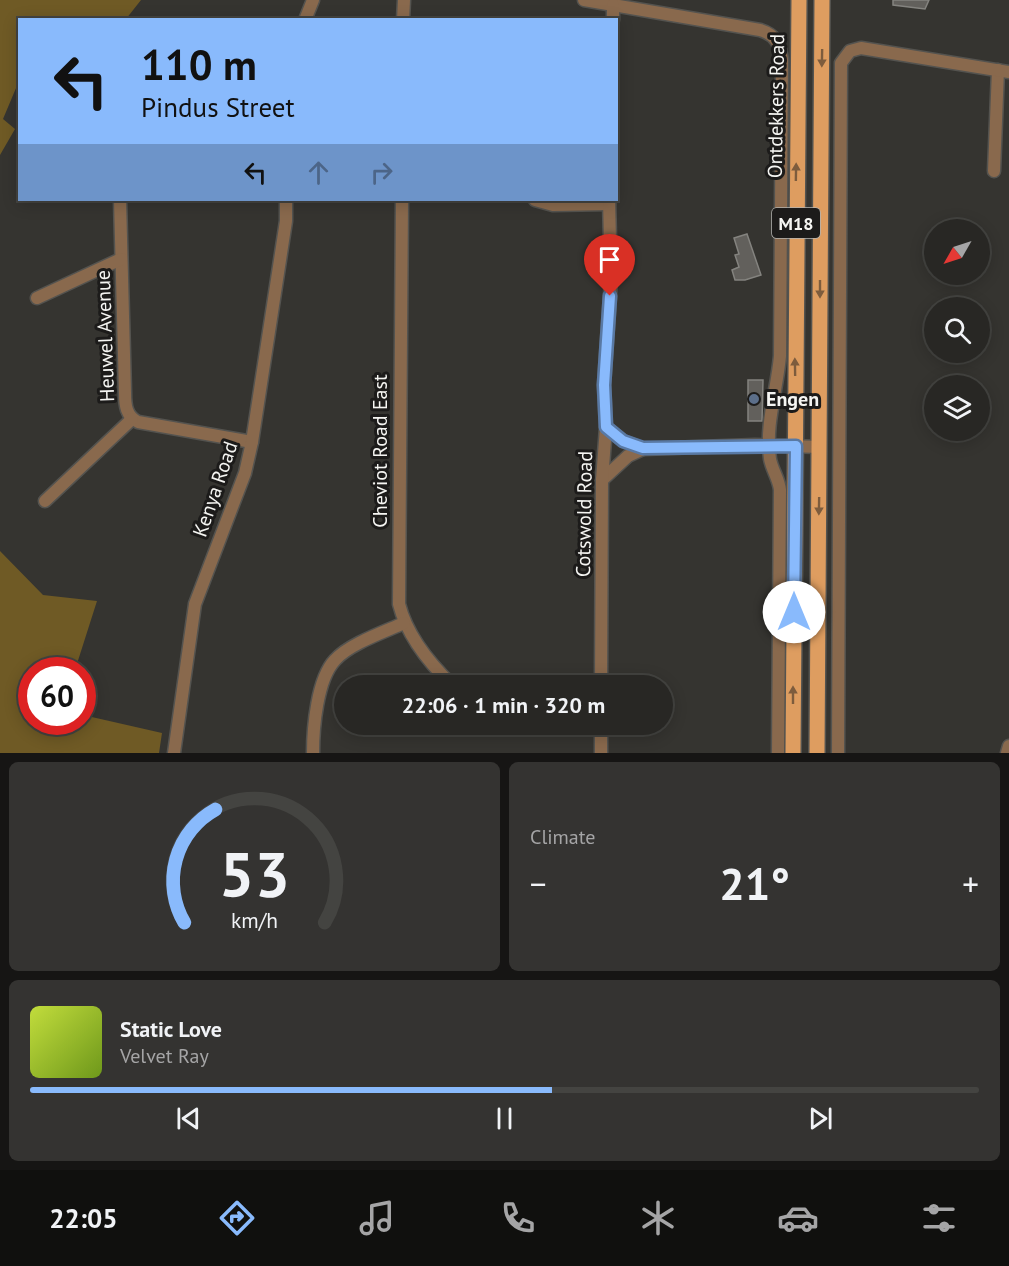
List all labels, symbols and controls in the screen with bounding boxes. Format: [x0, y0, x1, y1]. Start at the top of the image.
street label: Ontdekkers Road [762, 34, 790, 178]
text: 110 m [141, 37, 257, 92]
icon: left [42, 42, 120, 120]
one-way arrow [817, 49, 827, 68]
text: Pindus Street [141, 90, 295, 124]
icon: left [239, 156, 272, 189]
icon: ahead [302, 156, 335, 189]
icon: right [365, 156, 398, 189]
one-way arrow [792, 162, 801, 181]
road number: M18 [772, 208, 820, 238]
north arrow [924, 219, 990, 285]
map controls [924, 219, 990, 441]
pin [584, 234, 635, 296]
icon: arrive [593, 243, 626, 276]
street label: Heuwel Avenue [90, 270, 120, 402]
one-way arrow [815, 280, 825, 299]
button: search [924, 297, 990, 363]
one-way arrow [790, 357, 799, 376]
street label: Cheviot Road East [367, 374, 393, 528]
button: layers [924, 375, 990, 441]
place label: Engen [766, 386, 819, 412]
marker: Engen [747, 392, 761, 406]
street label: Kenya Road [187, 438, 243, 540]
street label: Cotswold Road [570, 451, 598, 577]
one-way arrow [814, 496, 824, 515]
position arrow [762, 580, 826, 644]
speed limit sign: 60 [18, 657, 96, 735]
one-way arrow [788, 685, 798, 704]
text: 22:06 · 1 min · 320 m [402, 691, 605, 719]
text: Climate [530, 824, 596, 850]
text: 53 [219, 833, 290, 914]
text: 21° [719, 854, 790, 912]
text: − [530, 862, 547, 905]
text: + [962, 862, 979, 905]
text: km/h [231, 907, 278, 935]
text: Static Love [120, 1015, 222, 1043]
text: Velvet Ray [120, 1043, 209, 1069]
icon: previous [172, 1102, 205, 1135]
icon: pause [488, 1102, 521, 1135]
icon: next [804, 1102, 837, 1135]
icon: directions [216, 1197, 258, 1239]
icon: music [356, 1197, 398, 1239]
icon: phone [497, 1197, 539, 1239]
icon: climate [637, 1197, 679, 1239]
icon: car [777, 1197, 819, 1239]
icon: filters [918, 1197, 960, 1239]
text: 22:05 [49, 1201, 118, 1235]

